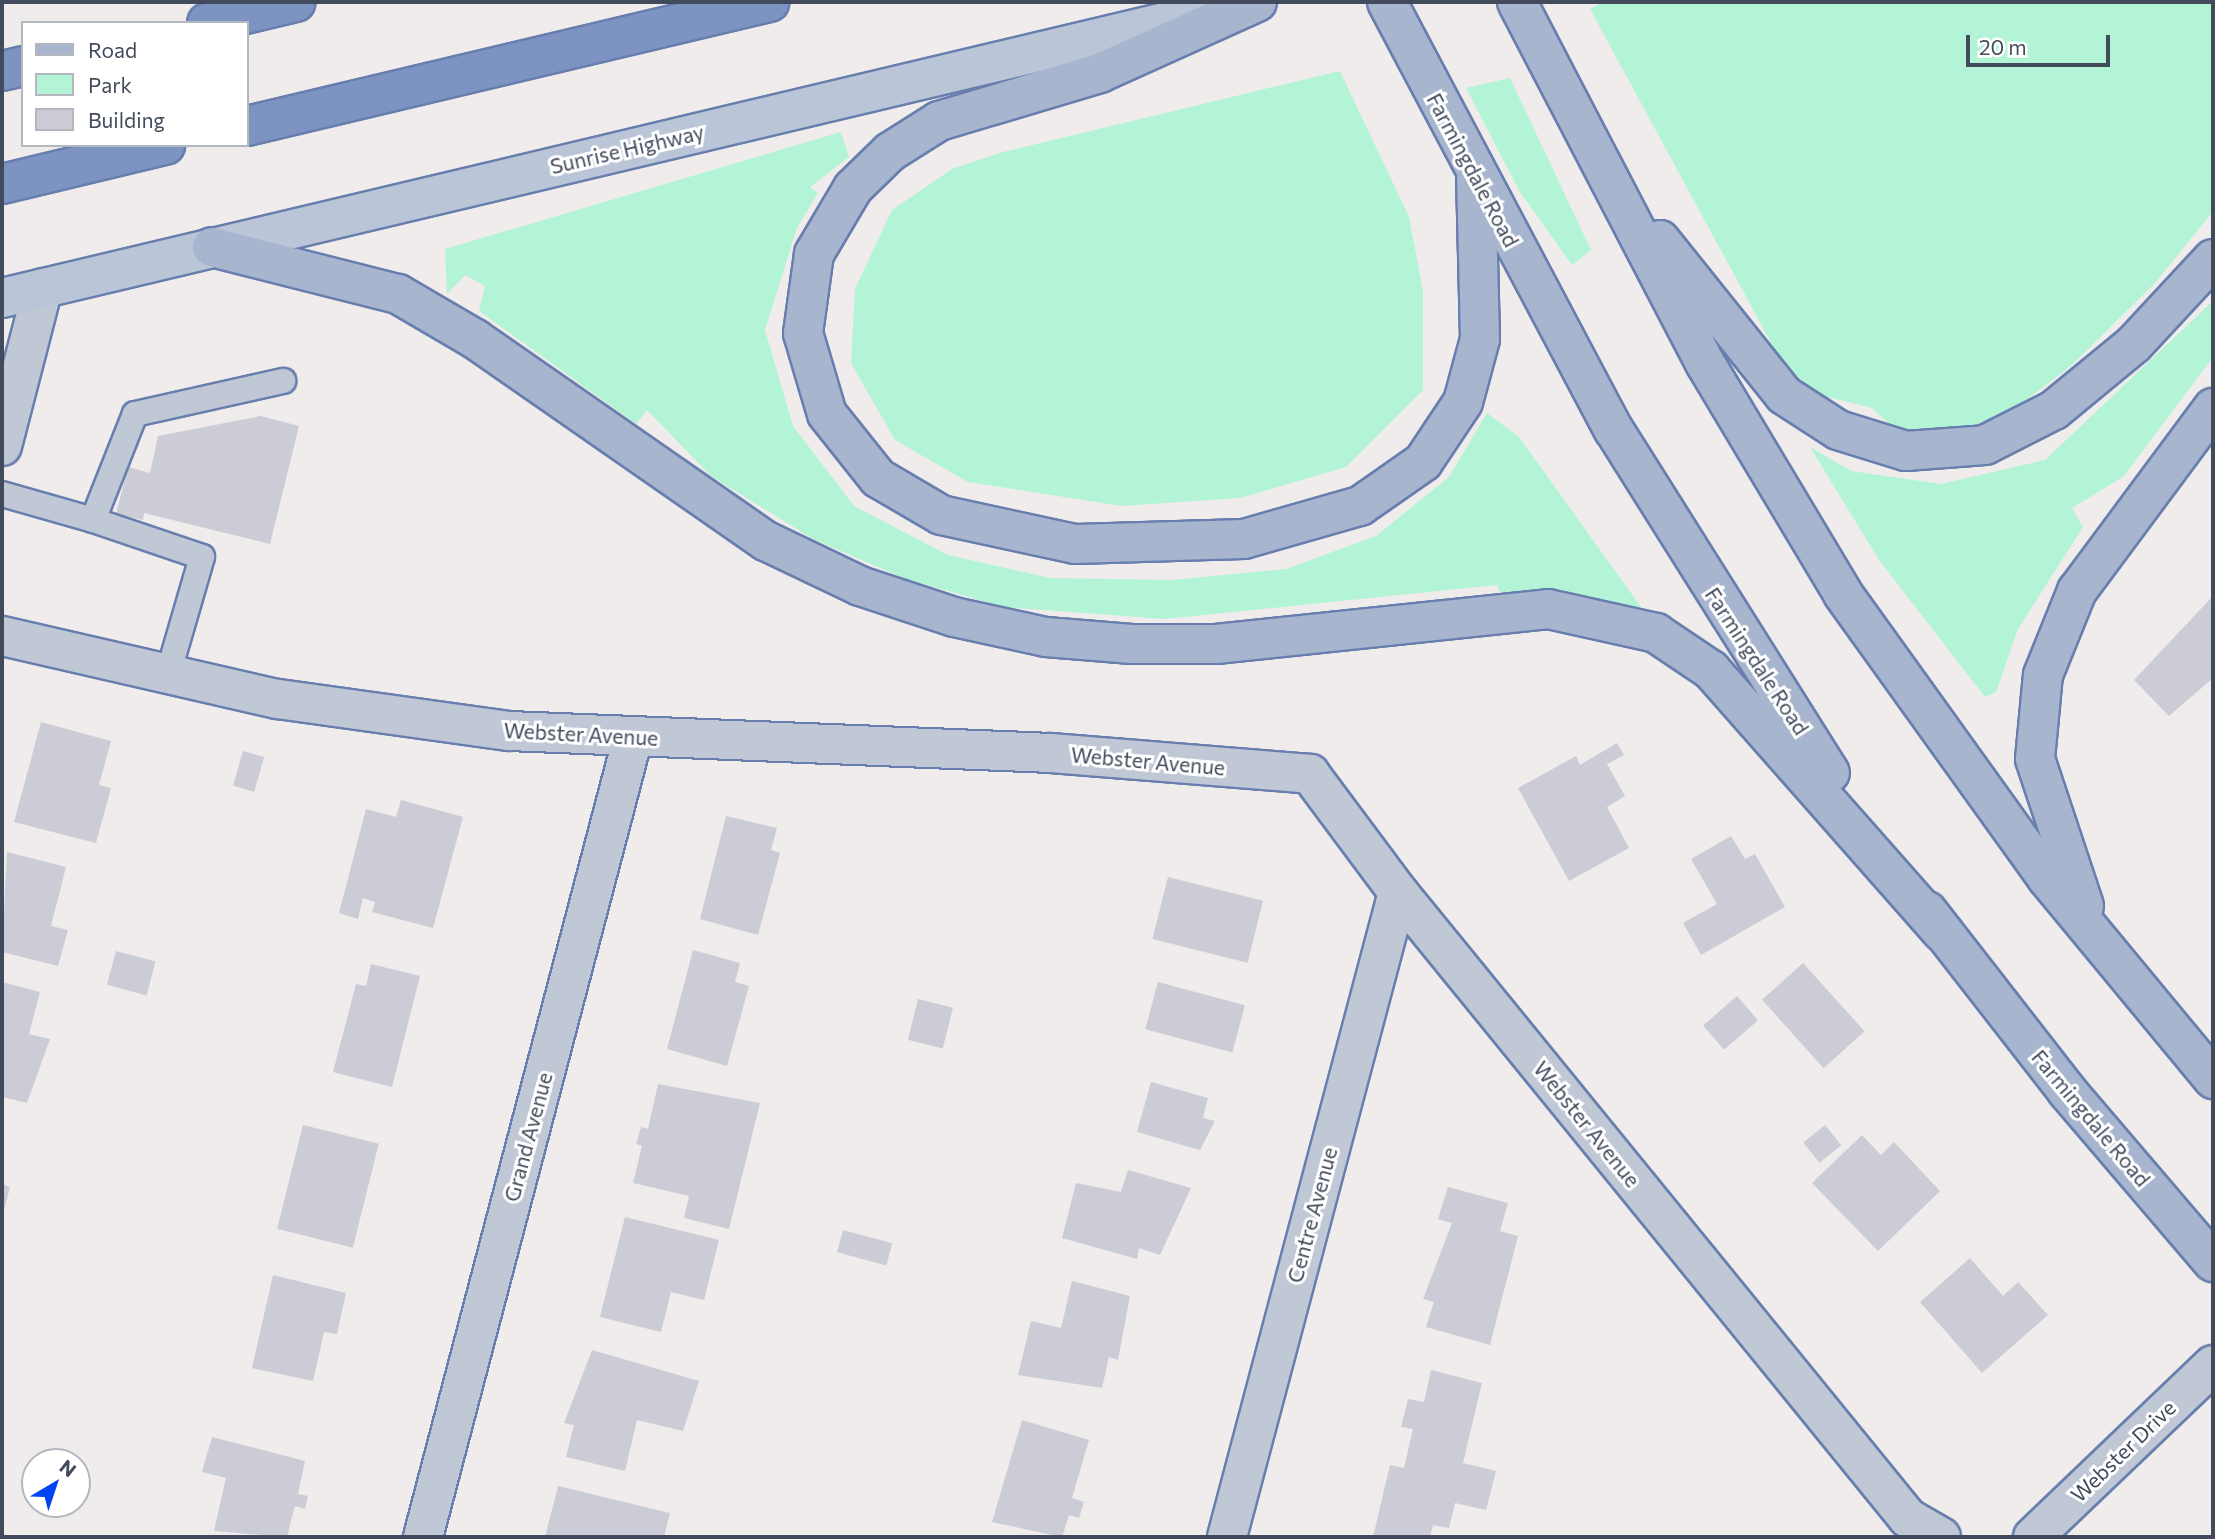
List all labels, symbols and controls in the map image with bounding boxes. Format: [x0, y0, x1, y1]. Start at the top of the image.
legend [21, 21, 248, 147]
scale bar [1970, 21, 2114, 65]
text: 20 m [1979, 34, 2027, 59]
text: Road [88, 37, 137, 62]
text: Park [88, 72, 132, 97]
street label: Farmingdale Road [1422, 89, 1524, 251]
text: Building [88, 107, 165, 132]
street label: Sunrise Highway [548, 119, 706, 179]
street label: Farmingdale Road [1700, 583, 1814, 739]
street label: Webster Avenue [503, 717, 659, 751]
street label: Webster Avenue [1070, 742, 1226, 780]
street label: Farmingdale Road [2027, 1045, 2155, 1191]
street label: Webster Avenue [1529, 1056, 1645, 1192]
street label: Grand Avenue [499, 1070, 557, 1204]
street label: Centre Avenue [1282, 1144, 1342, 1286]
street label: Webster Drive [2066, 1395, 2180, 1507]
north arrow [21, 1448, 91, 1518]
text: N [55, 1454, 81, 1481]

